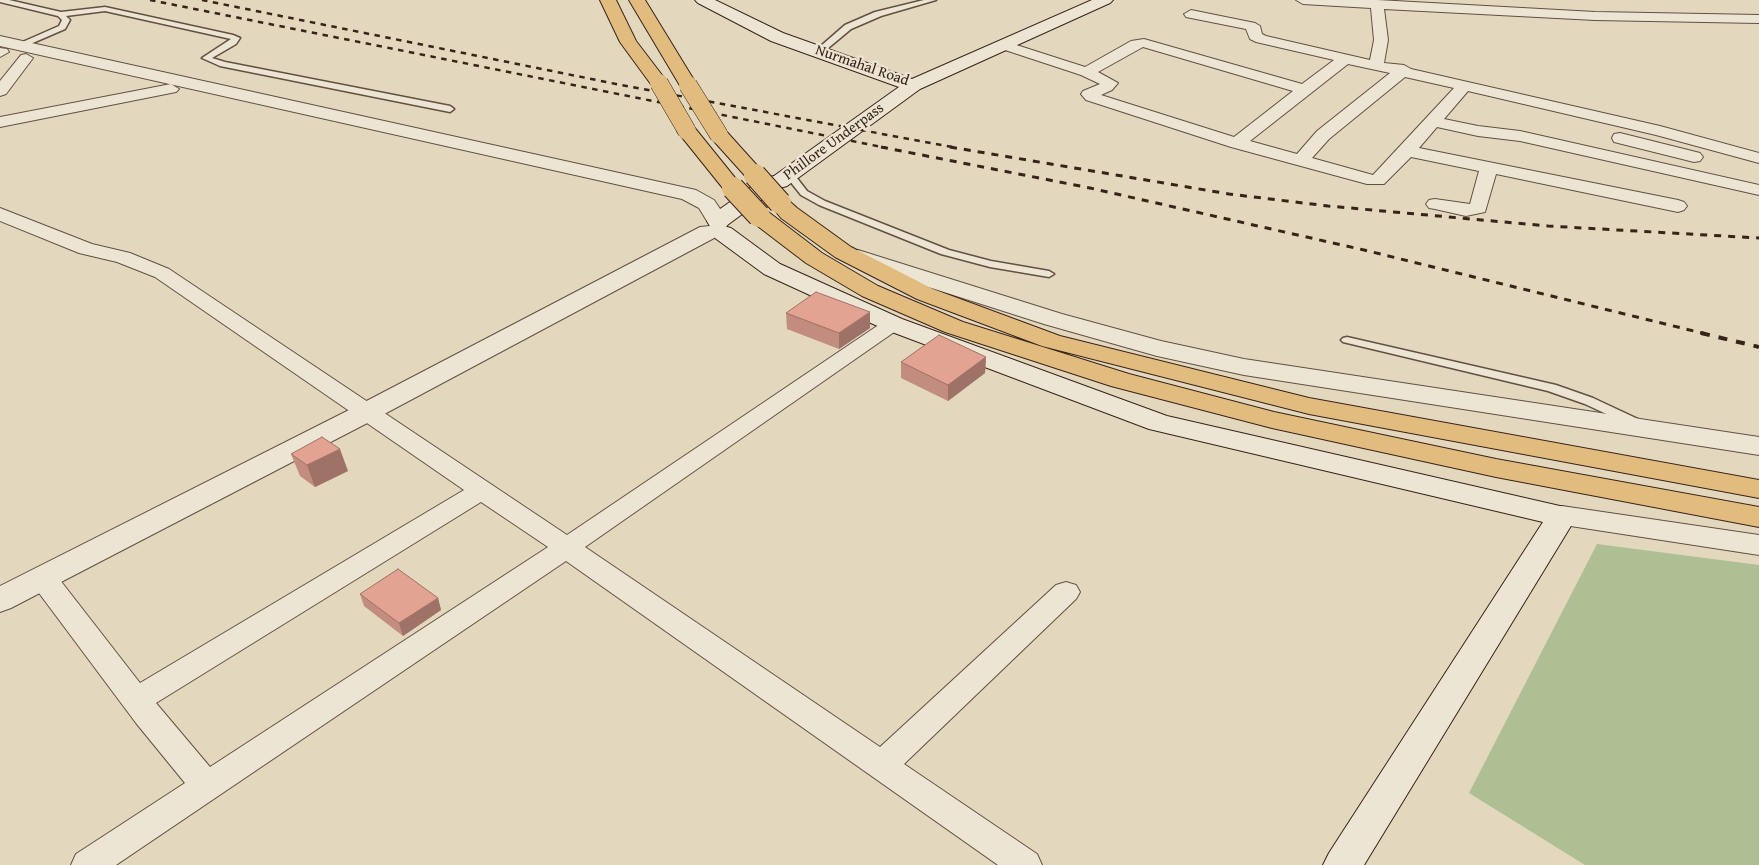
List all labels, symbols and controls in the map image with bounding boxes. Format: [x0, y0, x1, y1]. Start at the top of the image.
street label: Nurmahal Road [813, 42, 911, 90]
street label: Phillore Underpass [780, 100, 888, 184]

